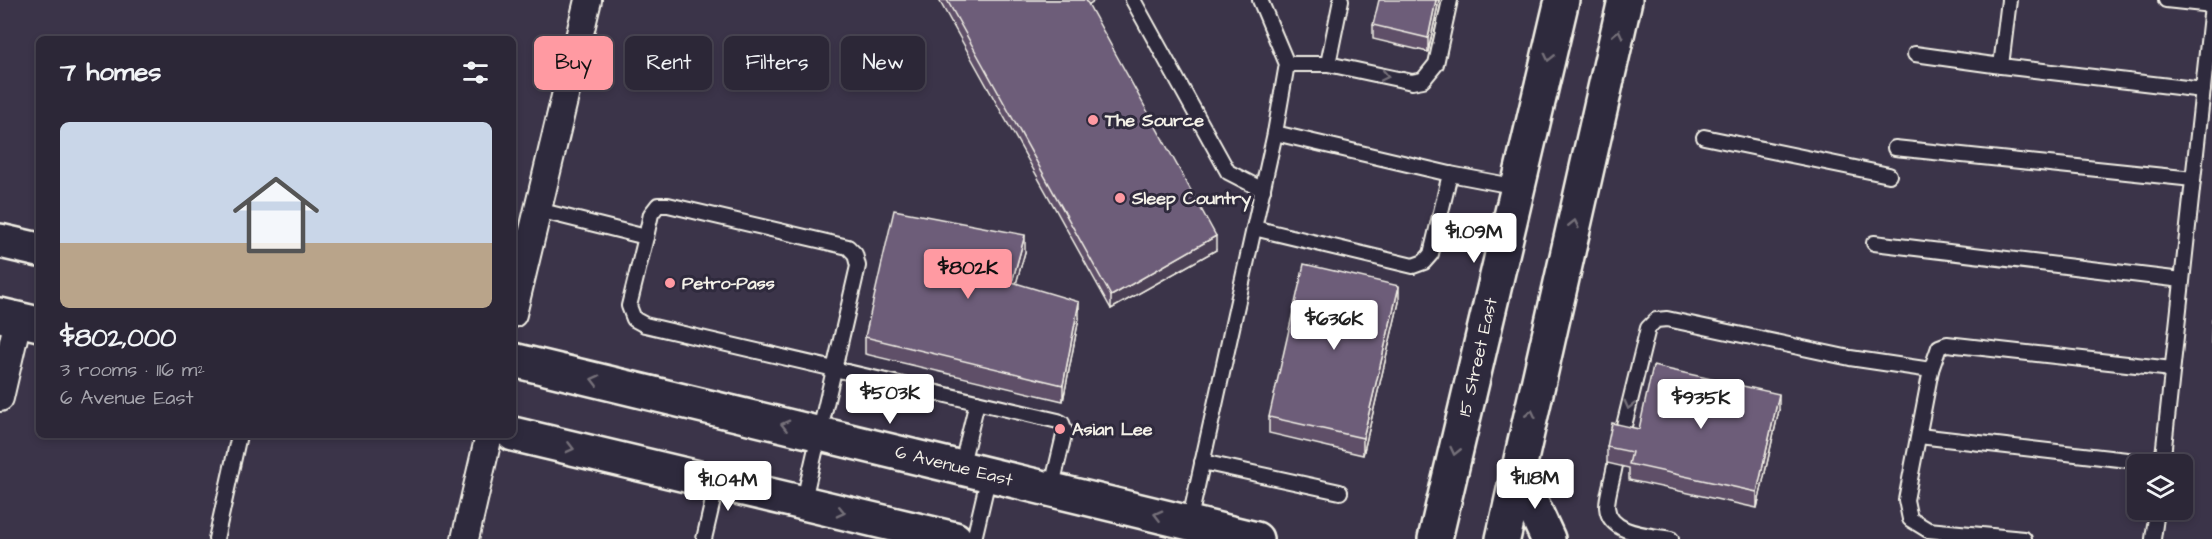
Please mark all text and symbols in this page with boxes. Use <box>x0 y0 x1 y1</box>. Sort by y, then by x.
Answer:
one-way arrow <box>1610 29 1623 39</box>
chip: Buy <box>534 36 613 90</box>
chip: Rent <box>625 36 712 90</box>
chip: Filters <box>724 36 829 90</box>
chip: New <box>841 36 925 90</box>
one-way arrow <box>1543 52 1556 62</box>
text: 7 homes <box>60 54 161 90</box>
icon: filters <box>459 56 492 89</box>
one-way arrow <box>1380 69 1390 82</box>
place label: The Source <box>1104 108 1204 133</box>
marker: The Source <box>1086 113 1100 127</box>
icon: home <box>222 161 330 269</box>
place label: Sleep Country <box>1131 186 1251 212</box>
marker: Sleep Country <box>1113 191 1127 205</box>
pin: $1.09M <box>1425 213 1523 264</box>
text: $1.09M <box>1445 218 1503 246</box>
one-way arrow <box>1567 219 1580 229</box>
pin: $802K <box>926 249 1010 300</box>
text: $802K <box>938 254 998 282</box>
place label: Petro-Pass <box>682 271 775 296</box>
marker: Petro-Pass <box>663 276 677 290</box>
street label: 15 Street East <box>1452 294 1504 419</box>
pin: $636K <box>1292 300 1376 351</box>
text: $636K <box>1305 305 1363 333</box>
text: $802,000 <box>60 320 176 356</box>
text: 3 rooms · 116 m² <box>60 356 205 384</box>
one-way arrow <box>590 374 600 387</box>
pin: $503K <box>848 374 932 425</box>
text: $503K <box>860 379 920 407</box>
pin: $935K <box>1659 379 1743 430</box>
text: 6 Avenue East <box>60 384 194 412</box>
text: $935K <box>1672 384 1730 412</box>
one-way arrow <box>1624 400 1637 410</box>
one-way arrow <box>1523 409 1536 419</box>
place label: Asian Lee <box>1072 417 1153 442</box>
one-way arrow <box>780 420 790 433</box>
marker: Asian Lee <box>1053 422 1067 436</box>
street label: 6 Avenue East <box>893 439 1016 493</box>
one-way arrow <box>565 440 575 453</box>
one-way arrow <box>1450 446 1463 456</box>
map controls <box>2127 454 2193 520</box>
button: layers <box>2127 454 2193 520</box>
pin: $1.18M <box>1486 459 1584 510</box>
pin: $1.04M <box>679 461 777 512</box>
text: $1.18M <box>1511 464 1559 492</box>
text: $1.04M <box>698 466 758 494</box>
one-way arrow <box>836 505 846 518</box>
one-way arrow <box>1153 510 1163 523</box>

